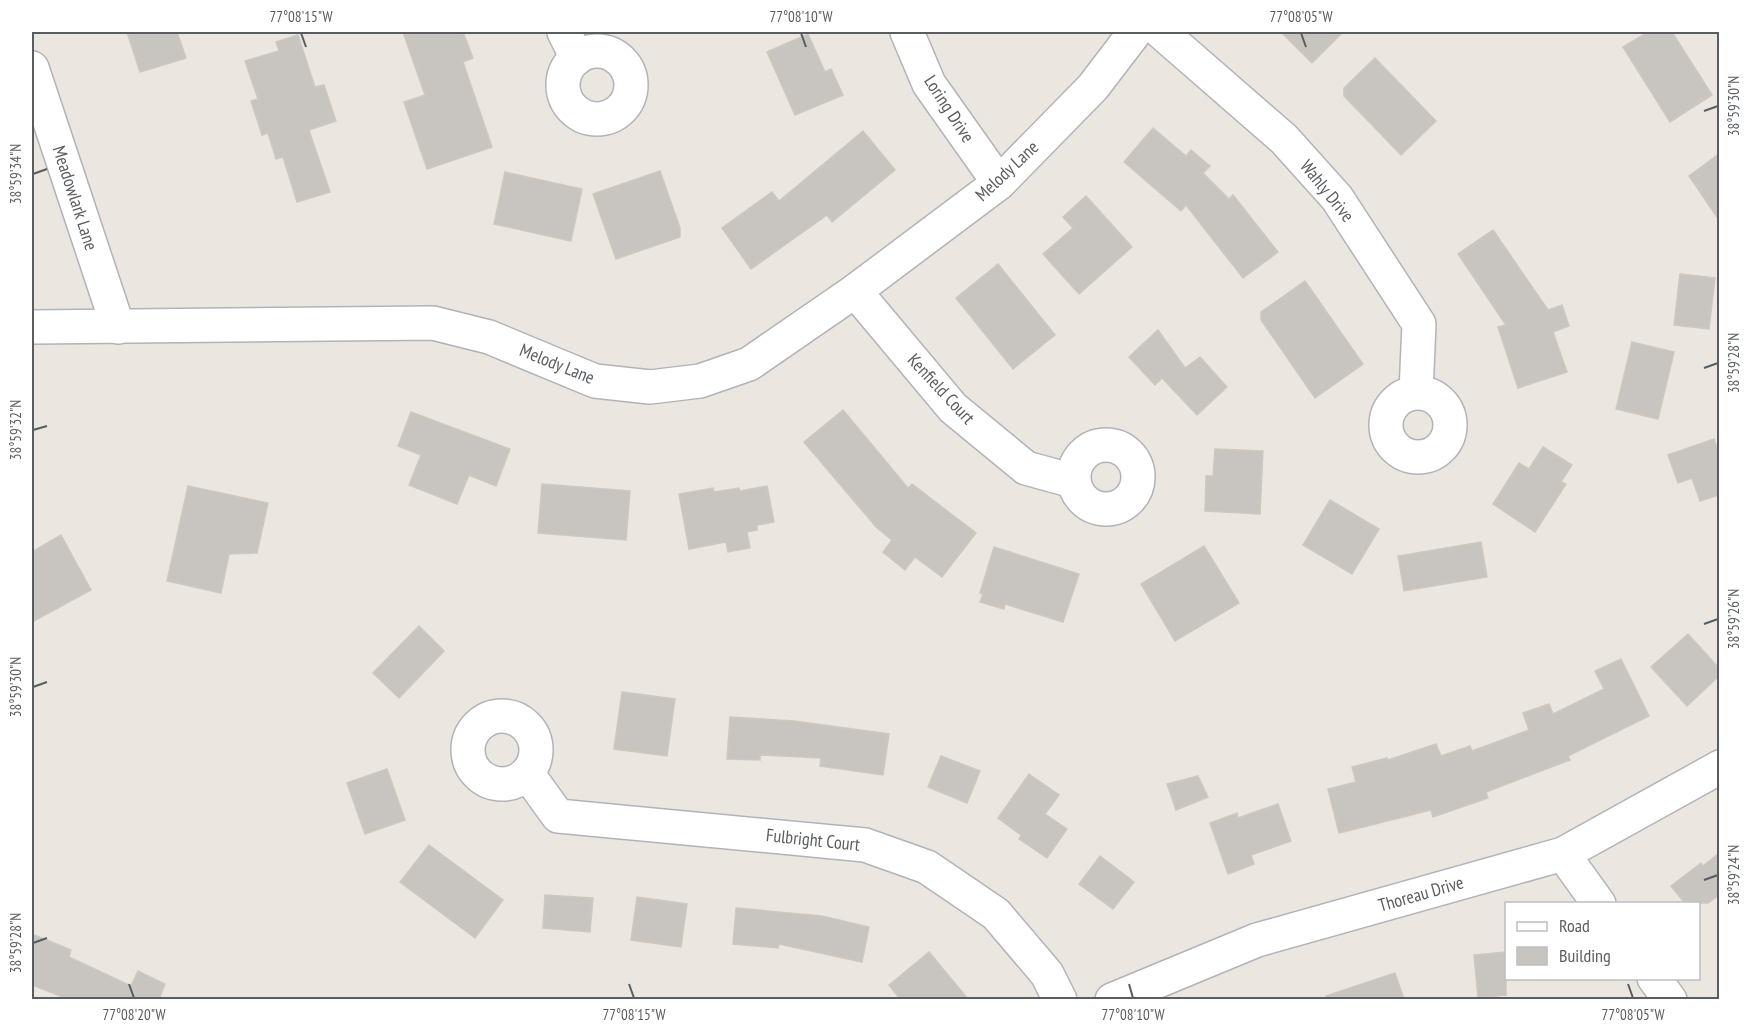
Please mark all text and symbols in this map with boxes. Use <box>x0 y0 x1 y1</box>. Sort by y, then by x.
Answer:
text: 77°08'15"W <box>269 7 333 26</box>
text: 77°08'10"W <box>769 7 833 26</box>
text: 77°08'05"W <box>1269 7 1333 26</box>
street label: Loring Drive <box>919 71 980 147</box>
text: 38°59'30"N <box>1724 76 1743 136</box>
street label: Melody Lane <box>970 135 1043 206</box>
street label: Meadowlark Lane <box>48 143 103 253</box>
text: 38°59'34"N <box>6 144 25 204</box>
street label: Wahly Drive <box>1295 155 1359 227</box>
text: 38°59'28"N <box>1724 333 1743 393</box>
street label: Melody Lane <box>516 338 598 389</box>
street label: Kenfield Court <box>903 349 980 429</box>
text: 38°59'32"N <box>6 400 25 460</box>
text: 38°59'26"N <box>1724 589 1743 649</box>
text: 38°59'30"N <box>6 657 25 717</box>
street label: Fulbright Court <box>765 823 861 856</box>
text: 38°59'24"N <box>1724 845 1743 905</box>
street label: Thoreau Drive <box>1376 870 1466 917</box>
legend <box>1505 902 1700 980</box>
text: 38°59'28"N <box>6 913 25 973</box>
text: Road <box>1559 914 1590 937</box>
text: Building <box>1559 944 1611 967</box>
text: 77°08'20"W <box>102 1005 166 1024</box>
text: 77°08'15"W <box>602 1005 666 1024</box>
text: 77°08'10"W <box>1101 1005 1165 1024</box>
text: 77°08'05"W <box>1601 1005 1665 1024</box>

